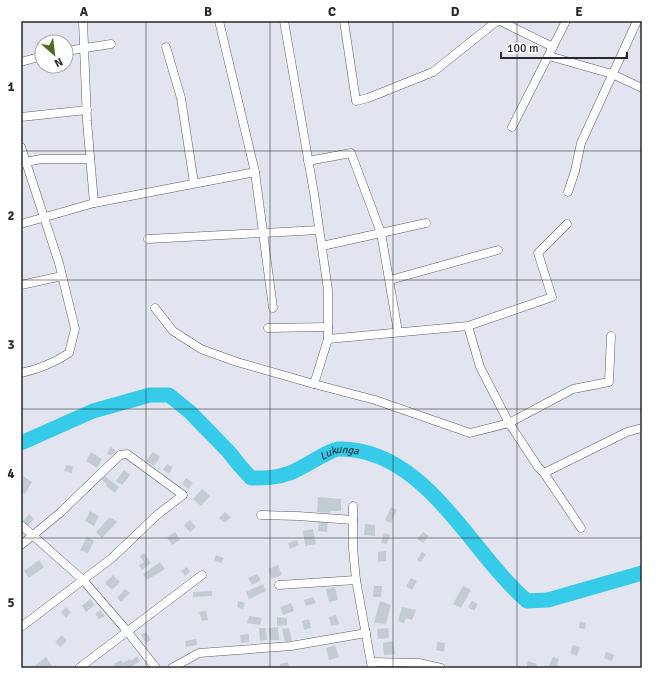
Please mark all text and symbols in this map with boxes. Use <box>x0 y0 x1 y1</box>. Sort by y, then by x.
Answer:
text: A <box>80 4 89 20</box>
text: B <box>204 4 212 20</box>
text: C <box>328 4 336 20</box>
text: D <box>451 4 460 20</box>
text: E <box>575 4 583 20</box>
north arrow <box>34 34 74 74</box>
scale bar <box>501 34 627 60</box>
text: 100 m <box>507 41 539 56</box>
text: N <box>52 55 65 70</box>
text: 1 <box>7 79 15 95</box>
text: 2 <box>7 208 15 224</box>
text: 3 <box>7 337 15 353</box>
water label: Lukunga <box>317 442 360 463</box>
text: 4 <box>7 466 15 482</box>
text: 5 <box>7 595 15 611</box>

